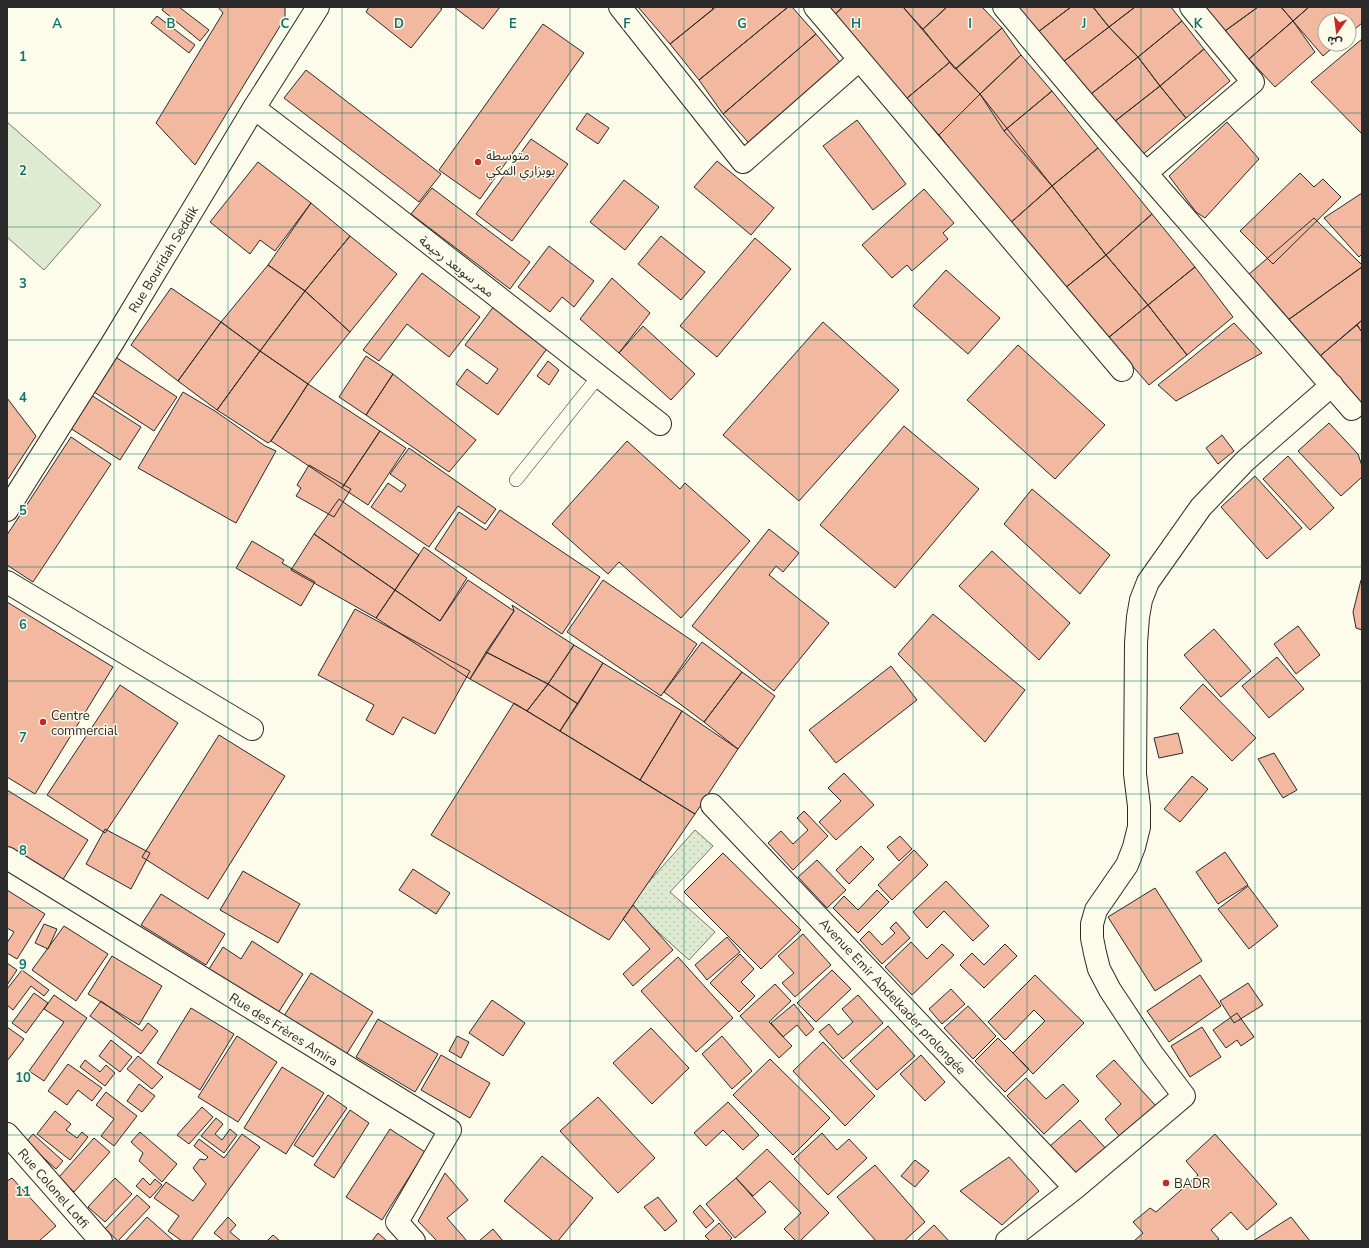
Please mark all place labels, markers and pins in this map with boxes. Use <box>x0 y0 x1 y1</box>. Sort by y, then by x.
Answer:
place label: متوسطة بوبزاري المكي <box>486 147 555 181</box>
marker: متوسطة بوبزاري المكي <box>473 157 483 167</box>
place label: Centre commercial <box>51 707 118 740</box>
marker: Centre commercial <box>38 717 48 727</box>
place label: BADR <box>1174 1175 1211 1193</box>
marker: BADR <box>1161 1178 1171 1188</box>

